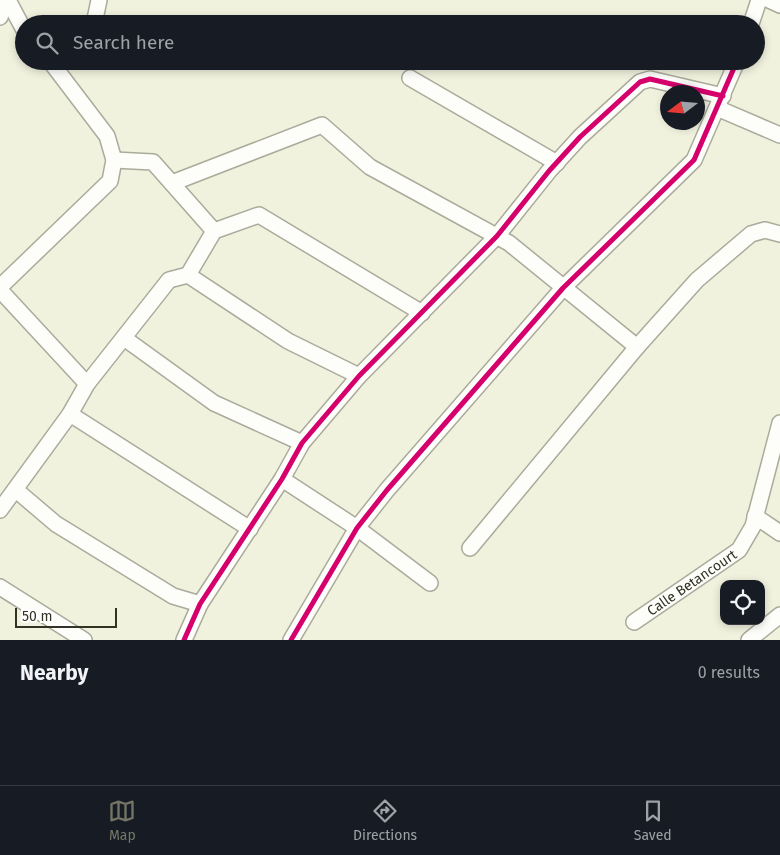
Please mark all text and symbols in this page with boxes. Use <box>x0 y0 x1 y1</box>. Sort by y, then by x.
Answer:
search box <box>15 15 765 70</box>
icon: search <box>33 29 61 57</box>
text: Search here <box>73 31 174 54</box>
north arrow <box>660 85 705 130</box>
street label: Calle Betancourt <box>644 546 741 619</box>
map controls <box>720 580 765 625</box>
button: locate <box>720 580 765 625</box>
scale bar <box>15 605 118 628</box>
text: 50 m <box>22 608 53 625</box>
text: Nearby <box>20 660 88 686</box>
text: 0 results <box>698 663 760 682</box>
tab: Map <box>108 797 136 844</box>
tab: Directions <box>353 797 417 844</box>
tab: Saved <box>634 797 672 844</box>

